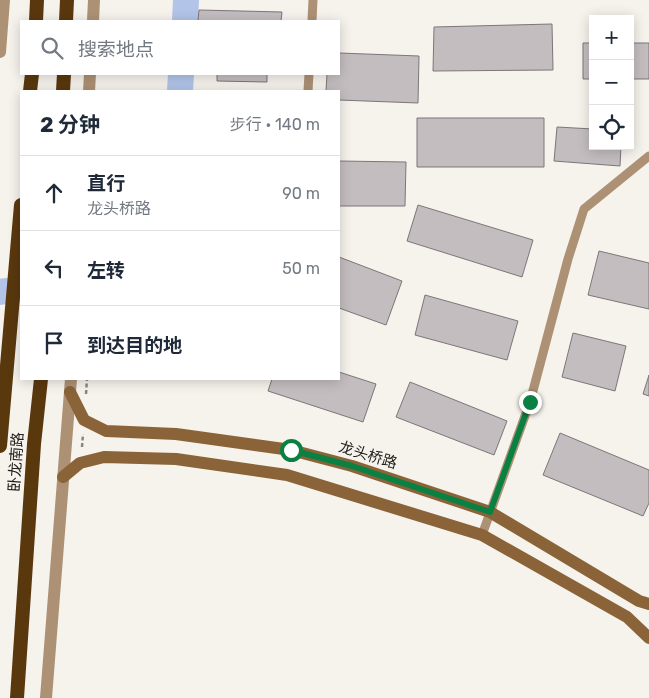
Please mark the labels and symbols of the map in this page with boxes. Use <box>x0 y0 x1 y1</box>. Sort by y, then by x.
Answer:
route end <box>519 391 542 414</box>
street label: 卧龙南路 <box>5 431 27 493</box>
street label: 龙头桥路 <box>337 438 399 472</box>
route start <box>280 439 303 462</box>

